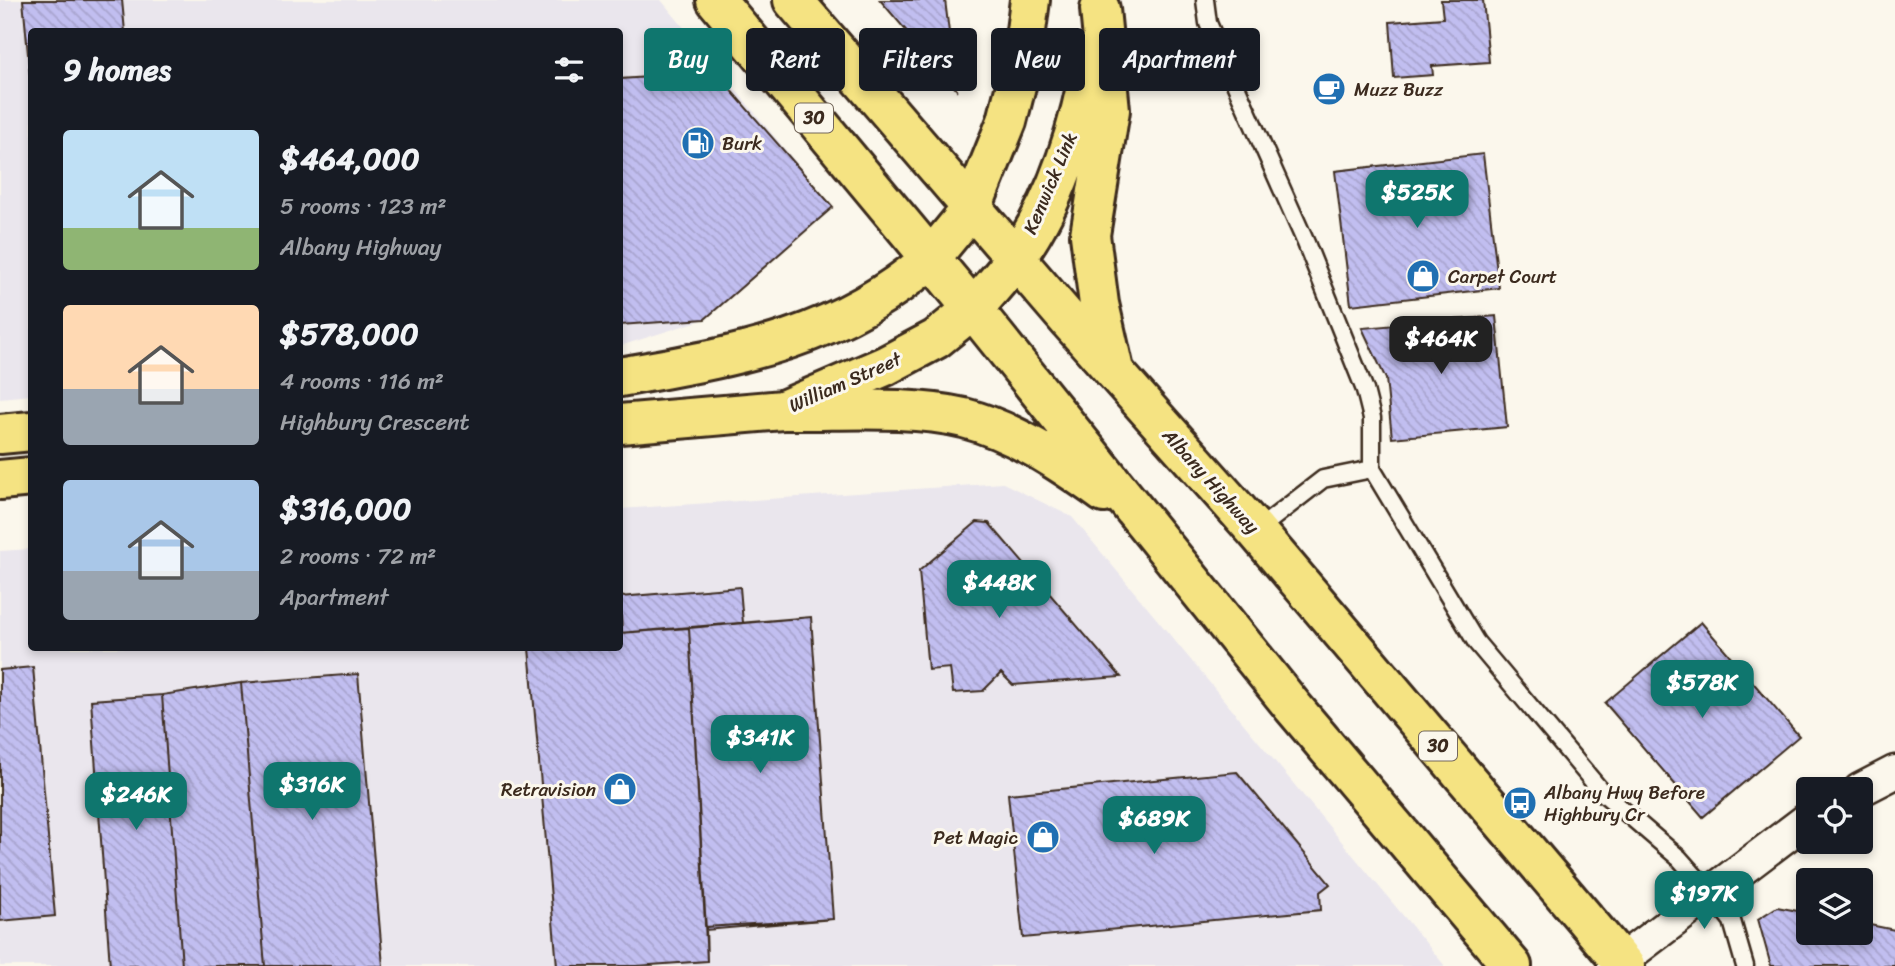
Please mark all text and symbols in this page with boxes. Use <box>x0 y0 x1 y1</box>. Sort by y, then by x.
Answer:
chip: Buy <box>644 28 732 91</box>
chip: Rent <box>746 28 845 91</box>
chip: Filters <box>859 28 977 91</box>
chip: New <box>991 28 1085 91</box>
chip: Apartment <box>1099 28 1260 91</box>
text: 9 homes <box>63 43 171 97</box>
icon: filters <box>550 51 588 89</box>
cafe icon: Muzz Buzz <box>1310 70 1348 108</box>
place label: Muzz Buzz <box>1354 73 1444 106</box>
road number: 30 <box>795 104 833 132</box>
fuel station icon: Burk <box>679 124 717 162</box>
street label: Kenwick Link <box>1014 126 1086 240</box>
place label: Burk <box>722 127 762 160</box>
text: $464,000 <box>280 132 420 186</box>
icon: home <box>119 158 203 242</box>
pin: $525K <box>1368 170 1466 230</box>
text: $525K <box>1382 172 1452 213</box>
text: 5 rooms · 123 m² <box>280 186 447 227</box>
text: Albany Highway <box>280 227 442 268</box>
shop icon: Carpet Court <box>1404 257 1442 295</box>
place label: Carpet Court <box>1448 260 1557 293</box>
text: $578,000 <box>280 307 419 361</box>
pin: $464K <box>1392 316 1490 376</box>
text: $464K <box>1405 318 1477 359</box>
icon: home <box>119 333 203 417</box>
street label: William Street <box>783 342 908 422</box>
text: 4 rooms · 116 m² <box>280 361 444 402</box>
text: Highbury Crescent <box>280 402 470 443</box>
street label: Albany Highway <box>1153 420 1268 542</box>
text: $316,000 <box>280 482 412 536</box>
icon: home <box>119 508 203 592</box>
text: 2 rooms · 72 m² <box>280 536 436 577</box>
pin: $448K <box>950 560 1048 620</box>
text: $448K <box>963 562 1035 603</box>
text: Apartment <box>280 577 389 618</box>
pin: $578K <box>1653 660 1751 720</box>
text: $578K <box>1667 662 1737 703</box>
pin: $341K <box>711 716 809 775</box>
text: $341K <box>727 717 793 758</box>
road number: 30 <box>1419 732 1457 760</box>
pin: $316K <box>263 762 361 822</box>
text: $316K <box>279 764 345 805</box>
shop icon: Retravision <box>601 770 639 808</box>
pin: $246K <box>87 772 185 832</box>
place label: Retravision <box>501 773 596 806</box>
text: $246K <box>101 774 171 815</box>
place label: Albany Hwy Before Highbury Cr <box>1543 776 1705 831</box>
map controls <box>1796 777 1873 945</box>
button: locate <box>1796 777 1873 854</box>
bus stop icon: Albany Hwy Before Highbury Cr <box>1501 784 1539 822</box>
pin: $689K <box>1105 796 1203 856</box>
text: $689K <box>1119 798 1189 839</box>
shop icon: Pet Magic <box>1024 818 1062 856</box>
place label: Pet Magic <box>933 821 1019 854</box>
button: layers <box>1796 868 1873 945</box>
pin: $197K <box>1655 872 1753 931</box>
text: $197K <box>1671 873 1737 914</box>

